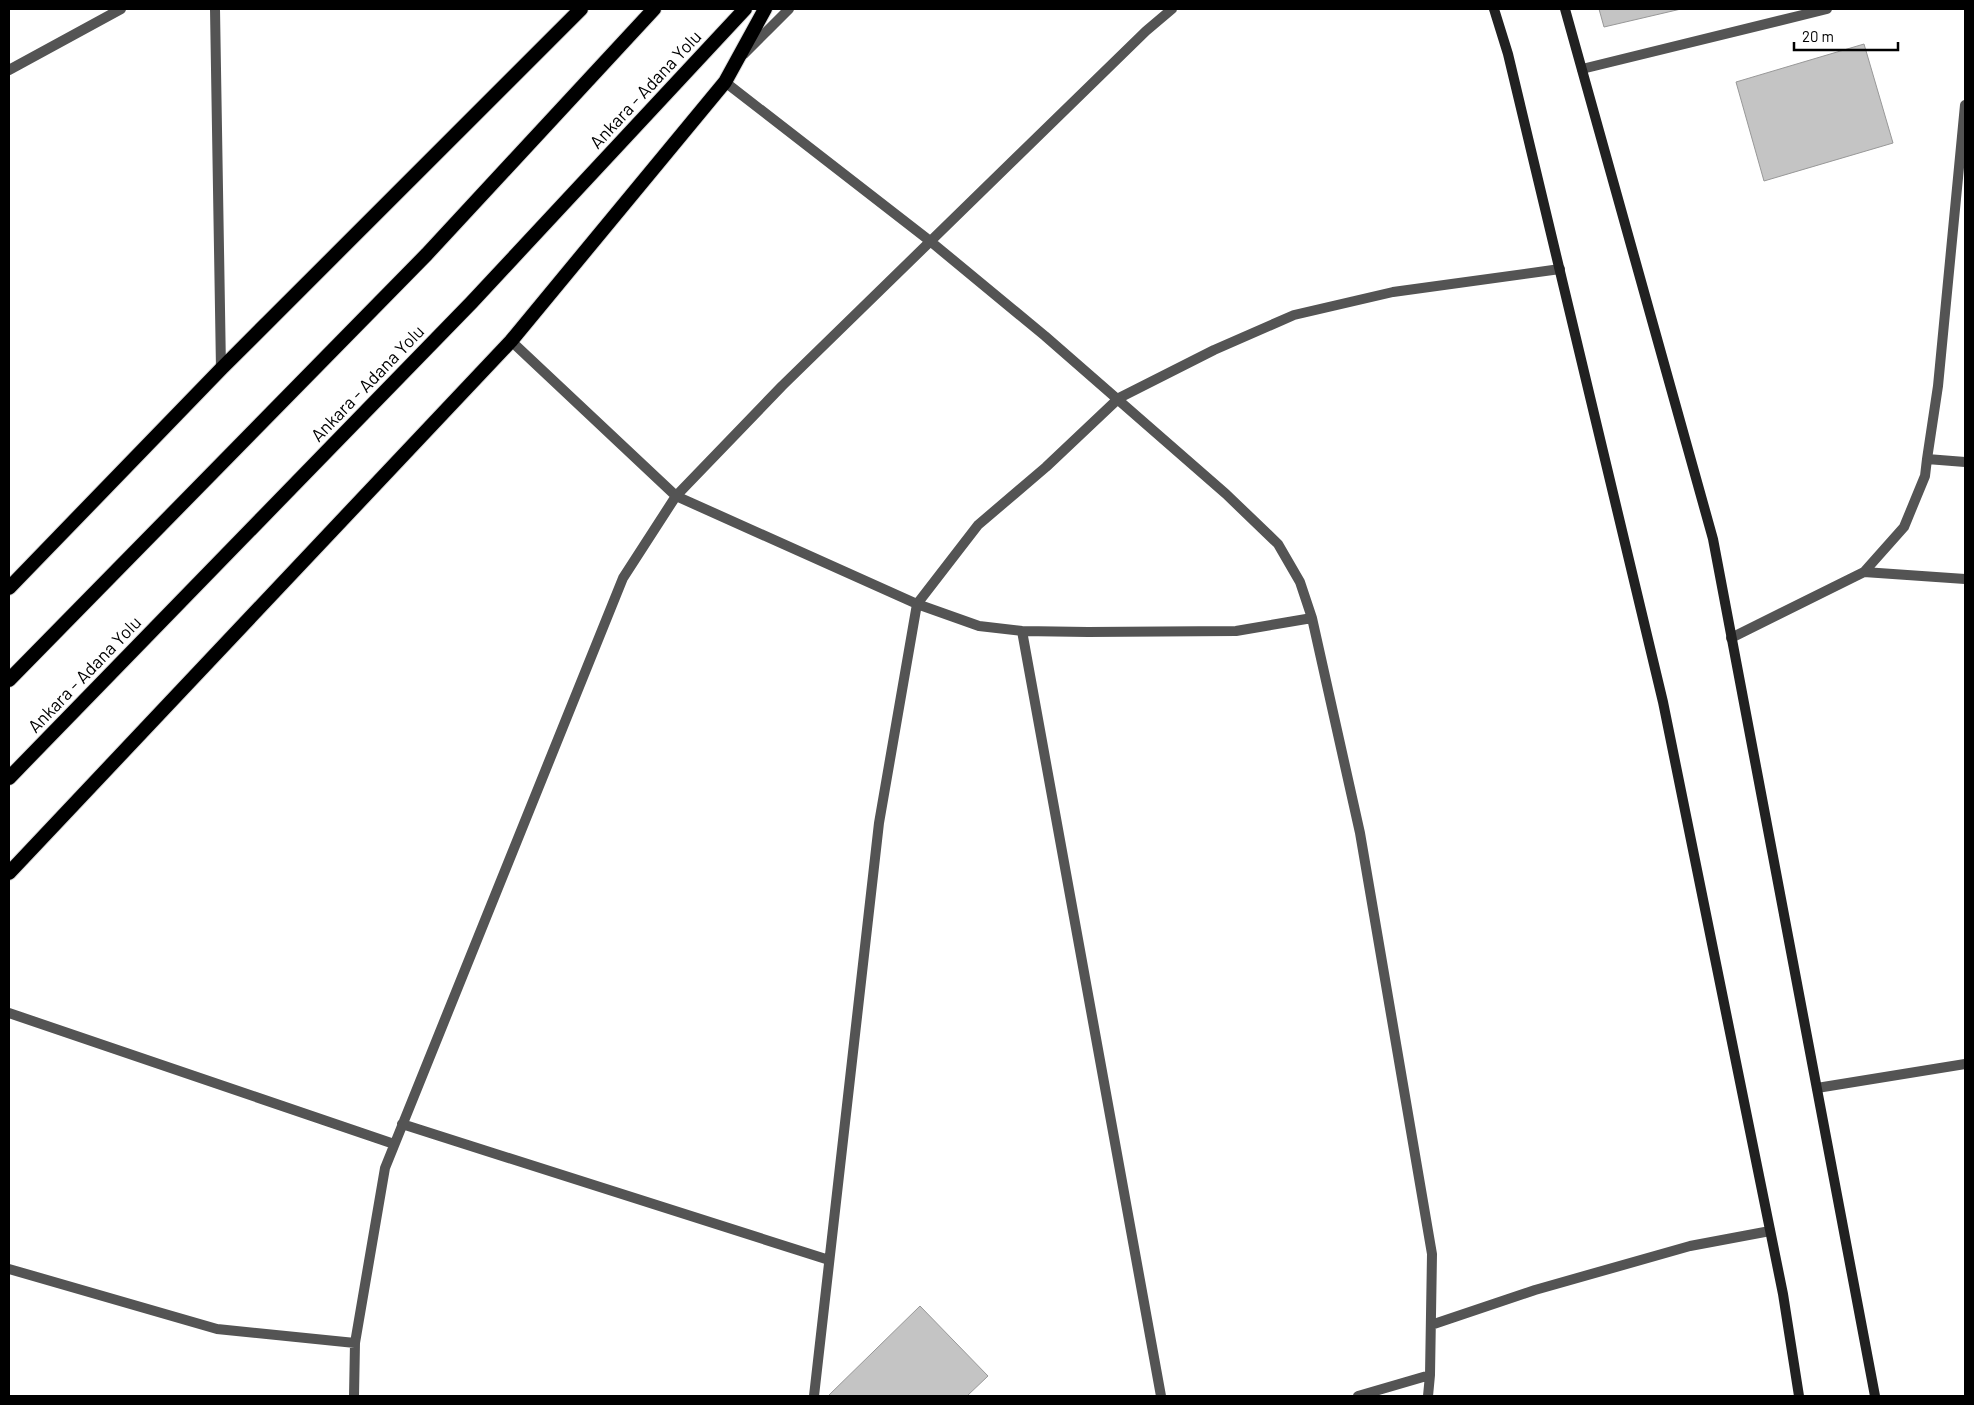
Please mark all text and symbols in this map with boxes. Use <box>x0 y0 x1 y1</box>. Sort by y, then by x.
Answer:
scale bar <box>1794 20 1898 52</box>
street label: Ankara - Adana Yolu <box>585 25 705 153</box>
text: 20 m <box>1802 27 1834 45</box>
street label: Ankara - Adana Yolu <box>306 320 428 446</box>
street label: Ankara - Adana Yolu <box>23 611 145 737</box>

